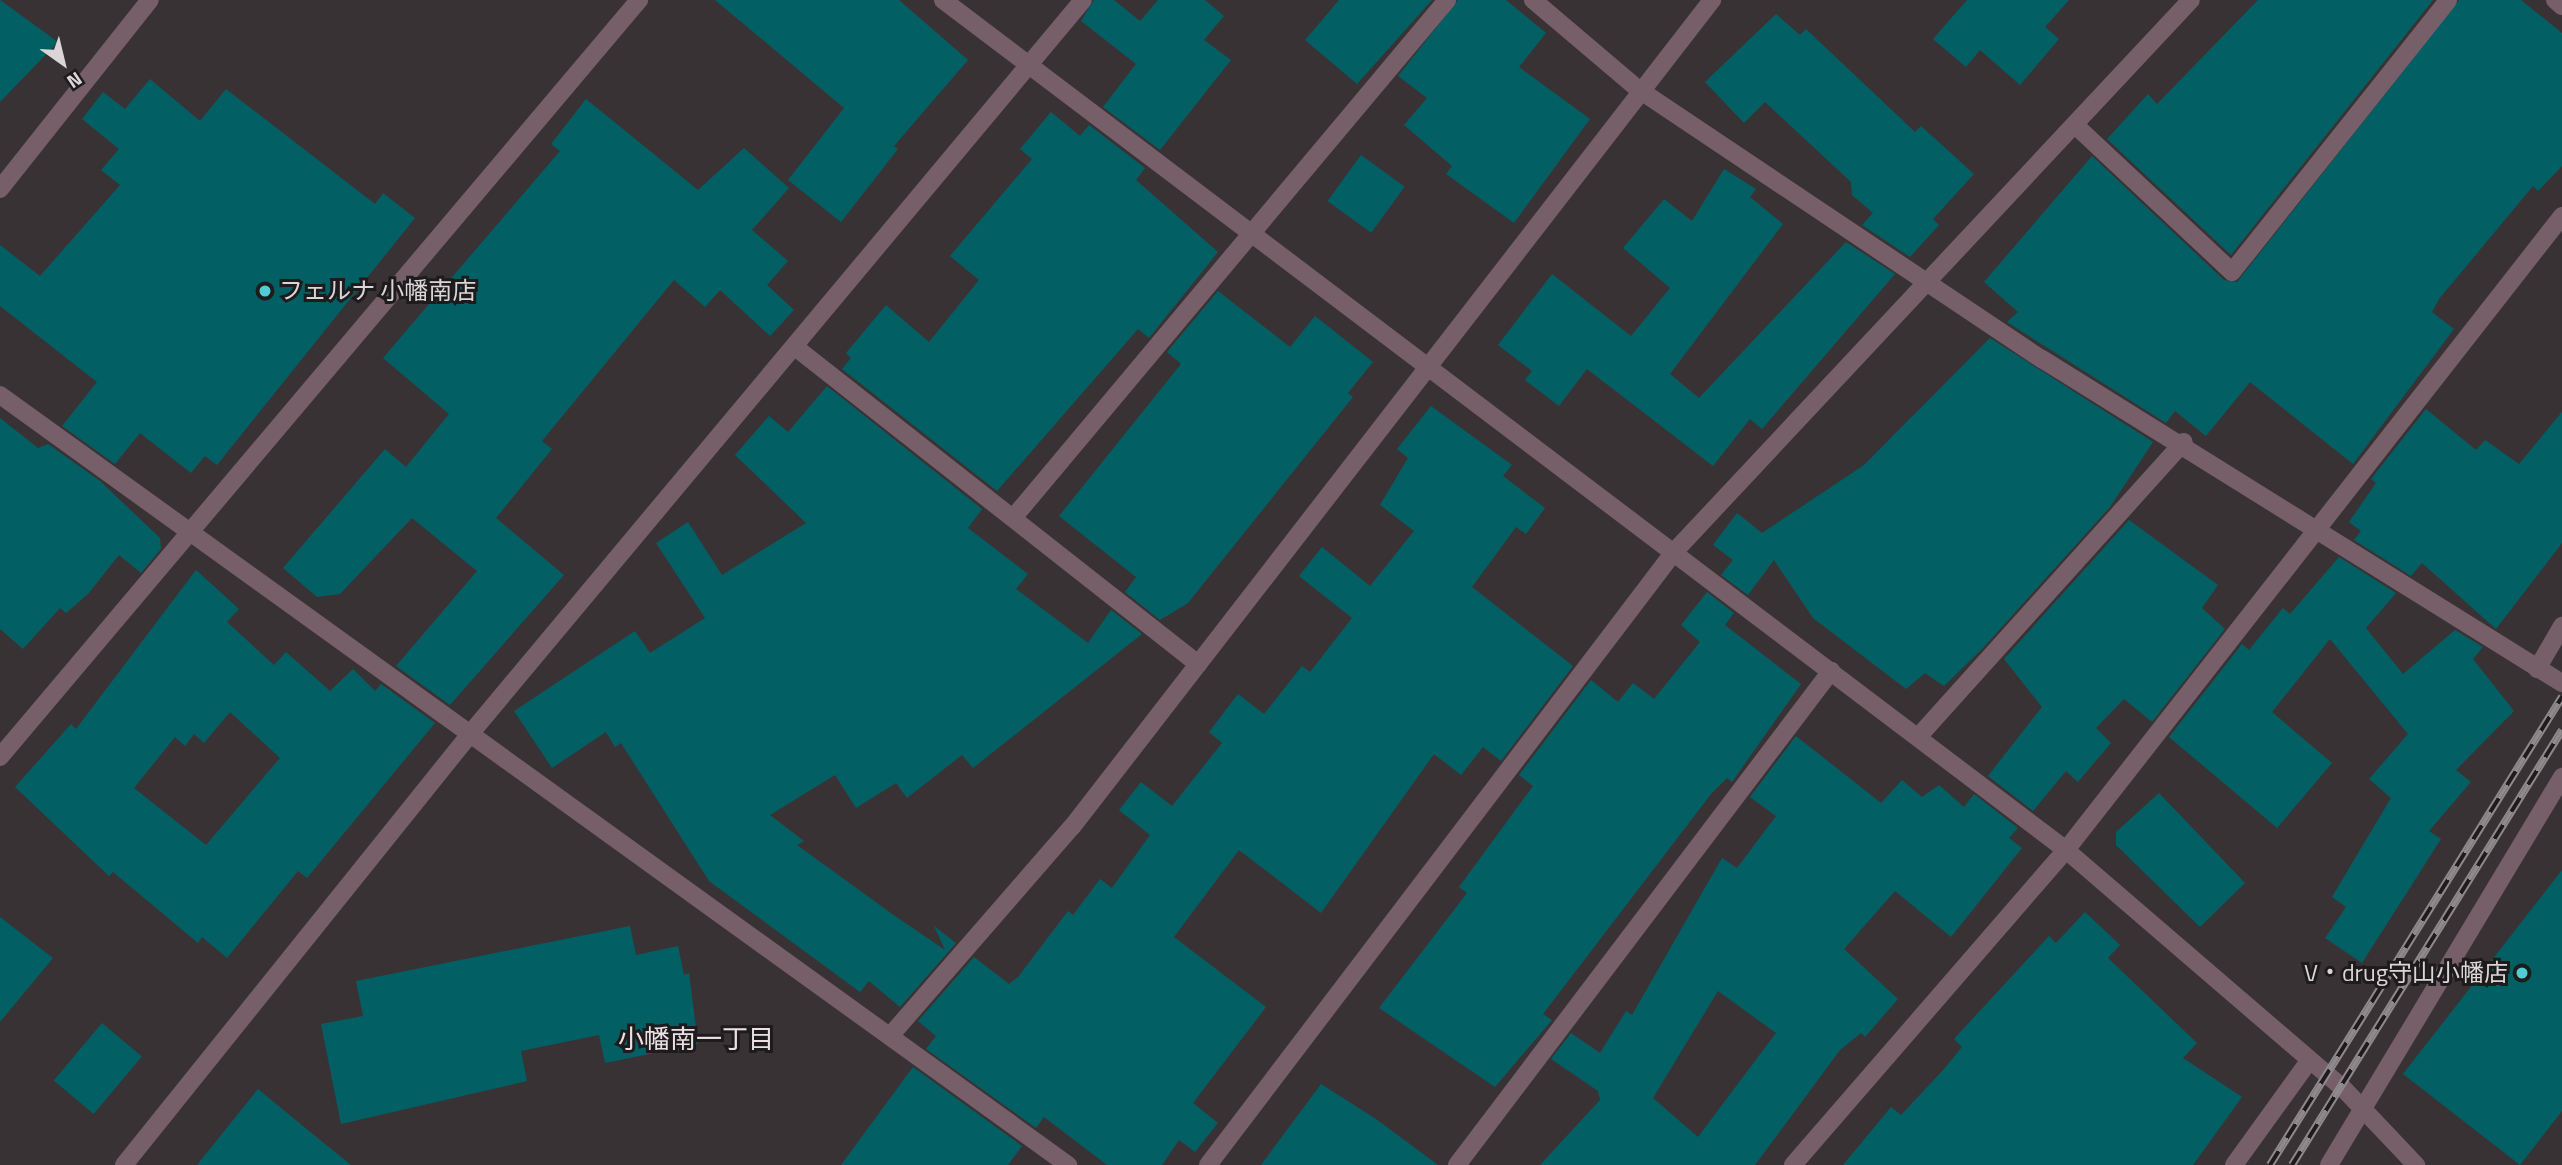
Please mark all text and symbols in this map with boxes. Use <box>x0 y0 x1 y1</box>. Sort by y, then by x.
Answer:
north arrow <box>28 28 98 98</box>
text: N <box>61 65 89 97</box>
place label: フェルナ 小幡南店 <box>279 277 476 305</box>
marker: フェルナ 小幡南店 <box>257 283 273 299</box>
place label: V・drug守山小幡店 <box>2304 959 2508 987</box>
marker: V・drug守山小幡店 <box>2514 965 2530 981</box>
district label: 小幡南一丁目 <box>618 1023 774 1055</box>

